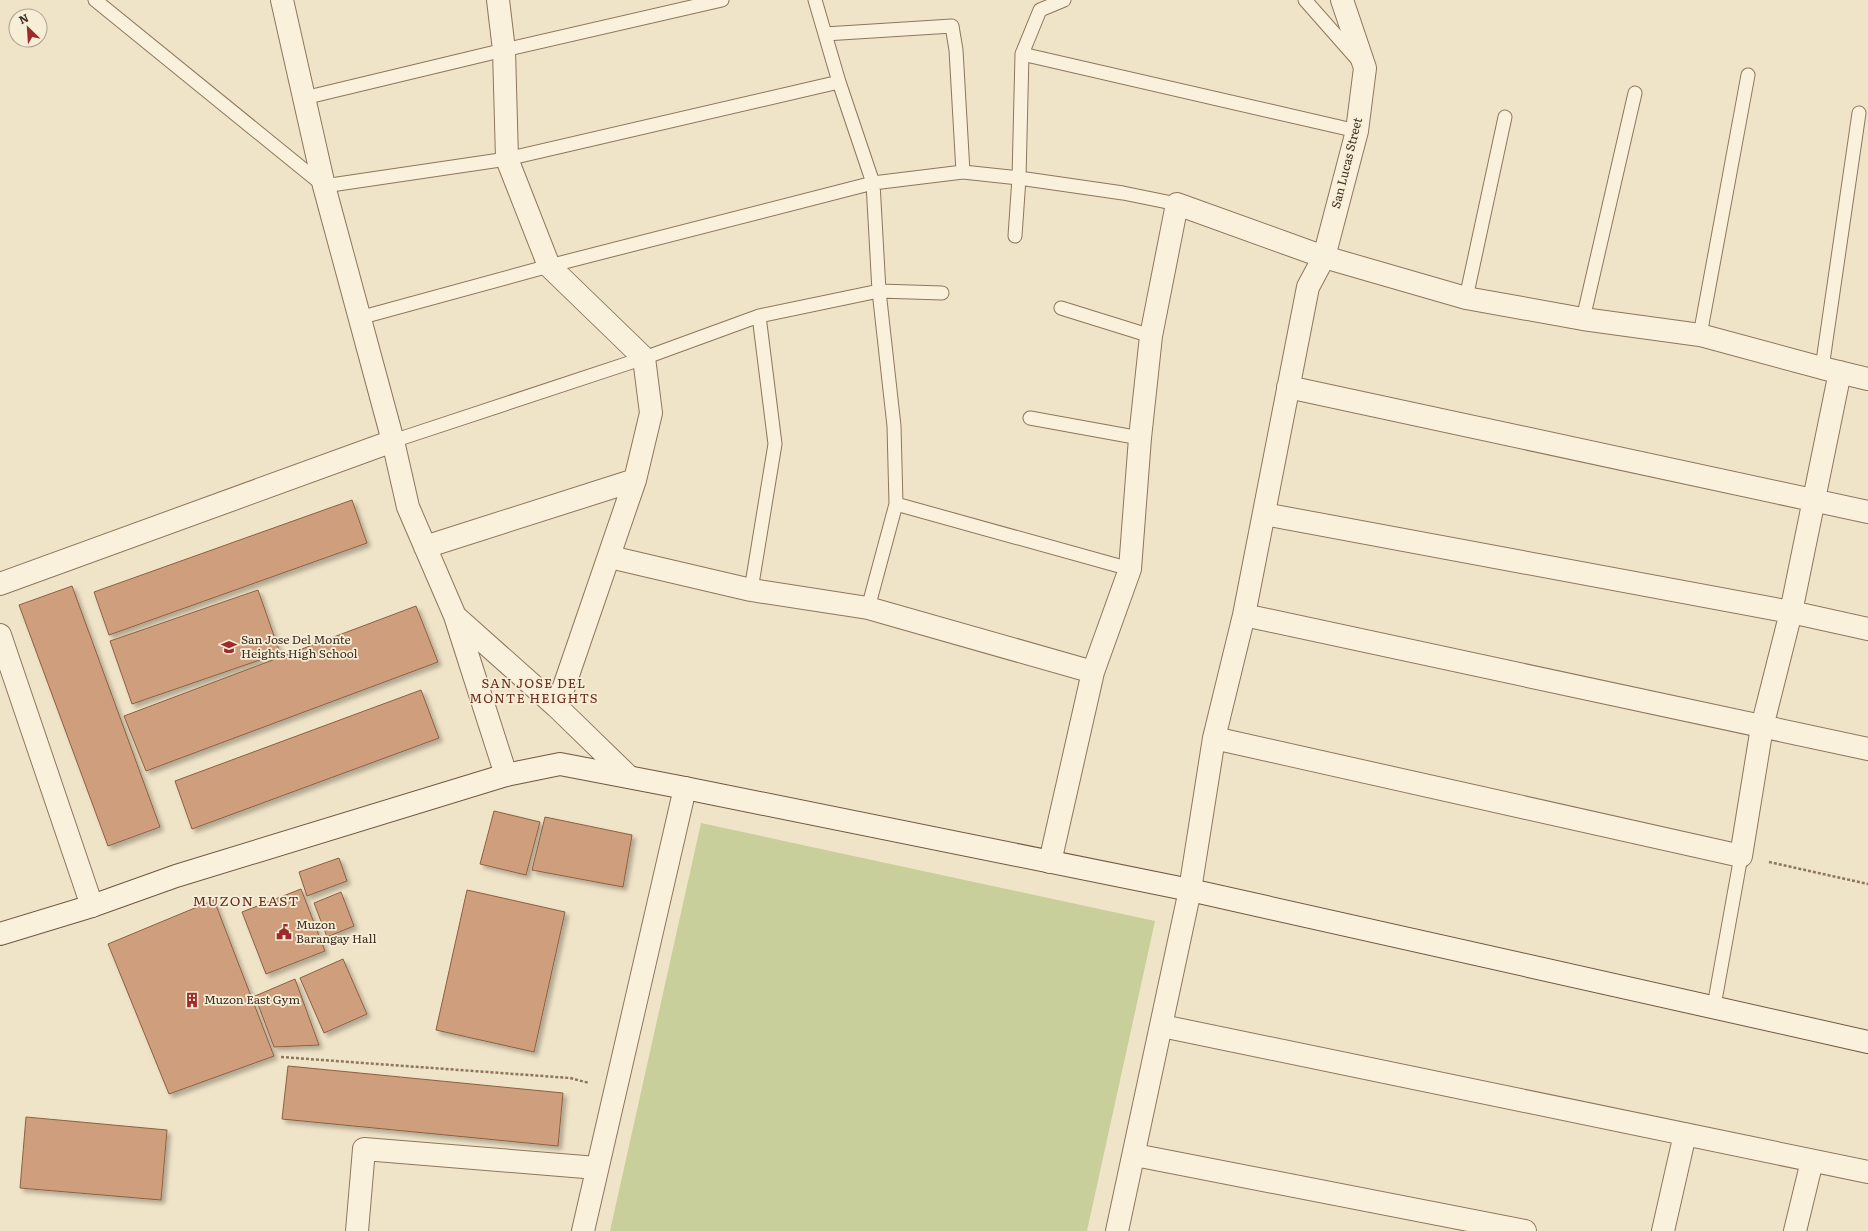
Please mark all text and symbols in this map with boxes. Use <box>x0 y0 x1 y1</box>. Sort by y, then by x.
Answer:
north arrow <box>8 8 48 48</box>
text: N <box>16 9 31 27</box>
street label: San Lucas Street <box>1326 115 1366 210</box>
place label: San Jose Del Monte Heights High School <box>241 630 358 662</box>
school or university icon: San Jose Del Monte Heights High School <box>220 638 238 656</box>
district label: SAN JOSE DEL MONTE HEIGHTS <box>469 673 599 707</box>
district label: MUZON EAST <box>192 890 300 910</box>
place label: Muzon Barangay Hall <box>296 915 377 947</box>
public building icon: Muzon Barangay Hall <box>275 923 293 941</box>
place label: Muzon East Gym <box>204 990 300 1008</box>
building icon: Muzon East Gym <box>183 991 201 1009</box>

